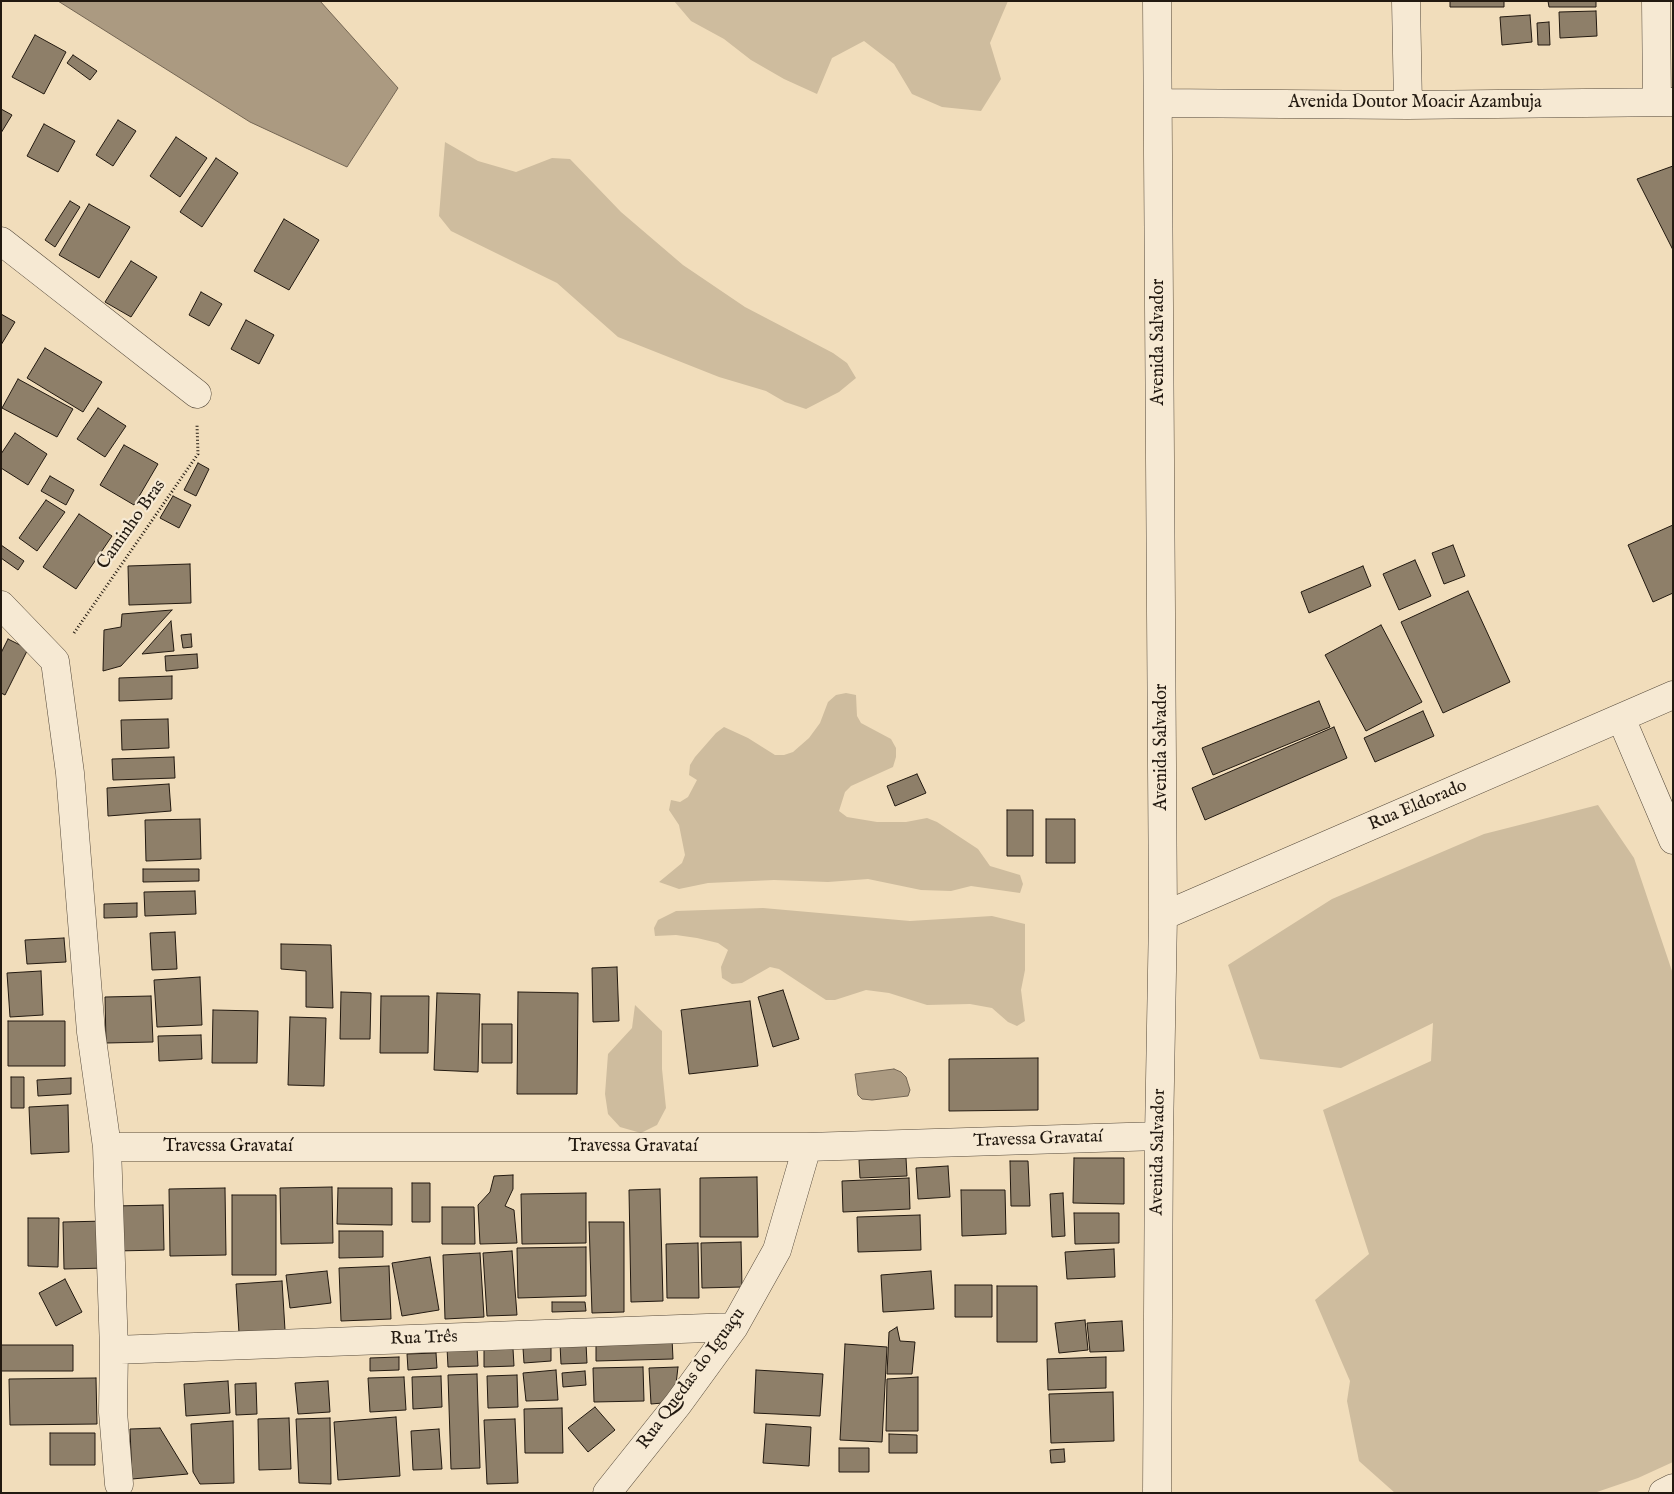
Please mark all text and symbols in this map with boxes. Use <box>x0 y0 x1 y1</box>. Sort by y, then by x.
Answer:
street label: Avenida Doutor Moacir Azambuja <box>1288 92 1542 114</box>
street label: Avenida Salvador <box>1148 279 1170 405</box>
street label: Caminho Bras <box>93 476 171 574</box>
street label: Avenida Salvador <box>1151 684 1173 810</box>
street label: Rua Eldorado <box>1365 776 1471 836</box>
street label: Avenida Salvador <box>1147 1088 1171 1216</box>
street label: Travessa Gravataí <box>973 1127 1103 1153</box>
street label: Travessa Gravataí <box>163 1136 293 1158</box>
street label: Travessa Gravataí <box>568 1136 698 1158</box>
street label: Rua Quedas do Iguaçu <box>633 1304 751 1454</box>
street label: Rua Três <box>390 1327 458 1351</box>

